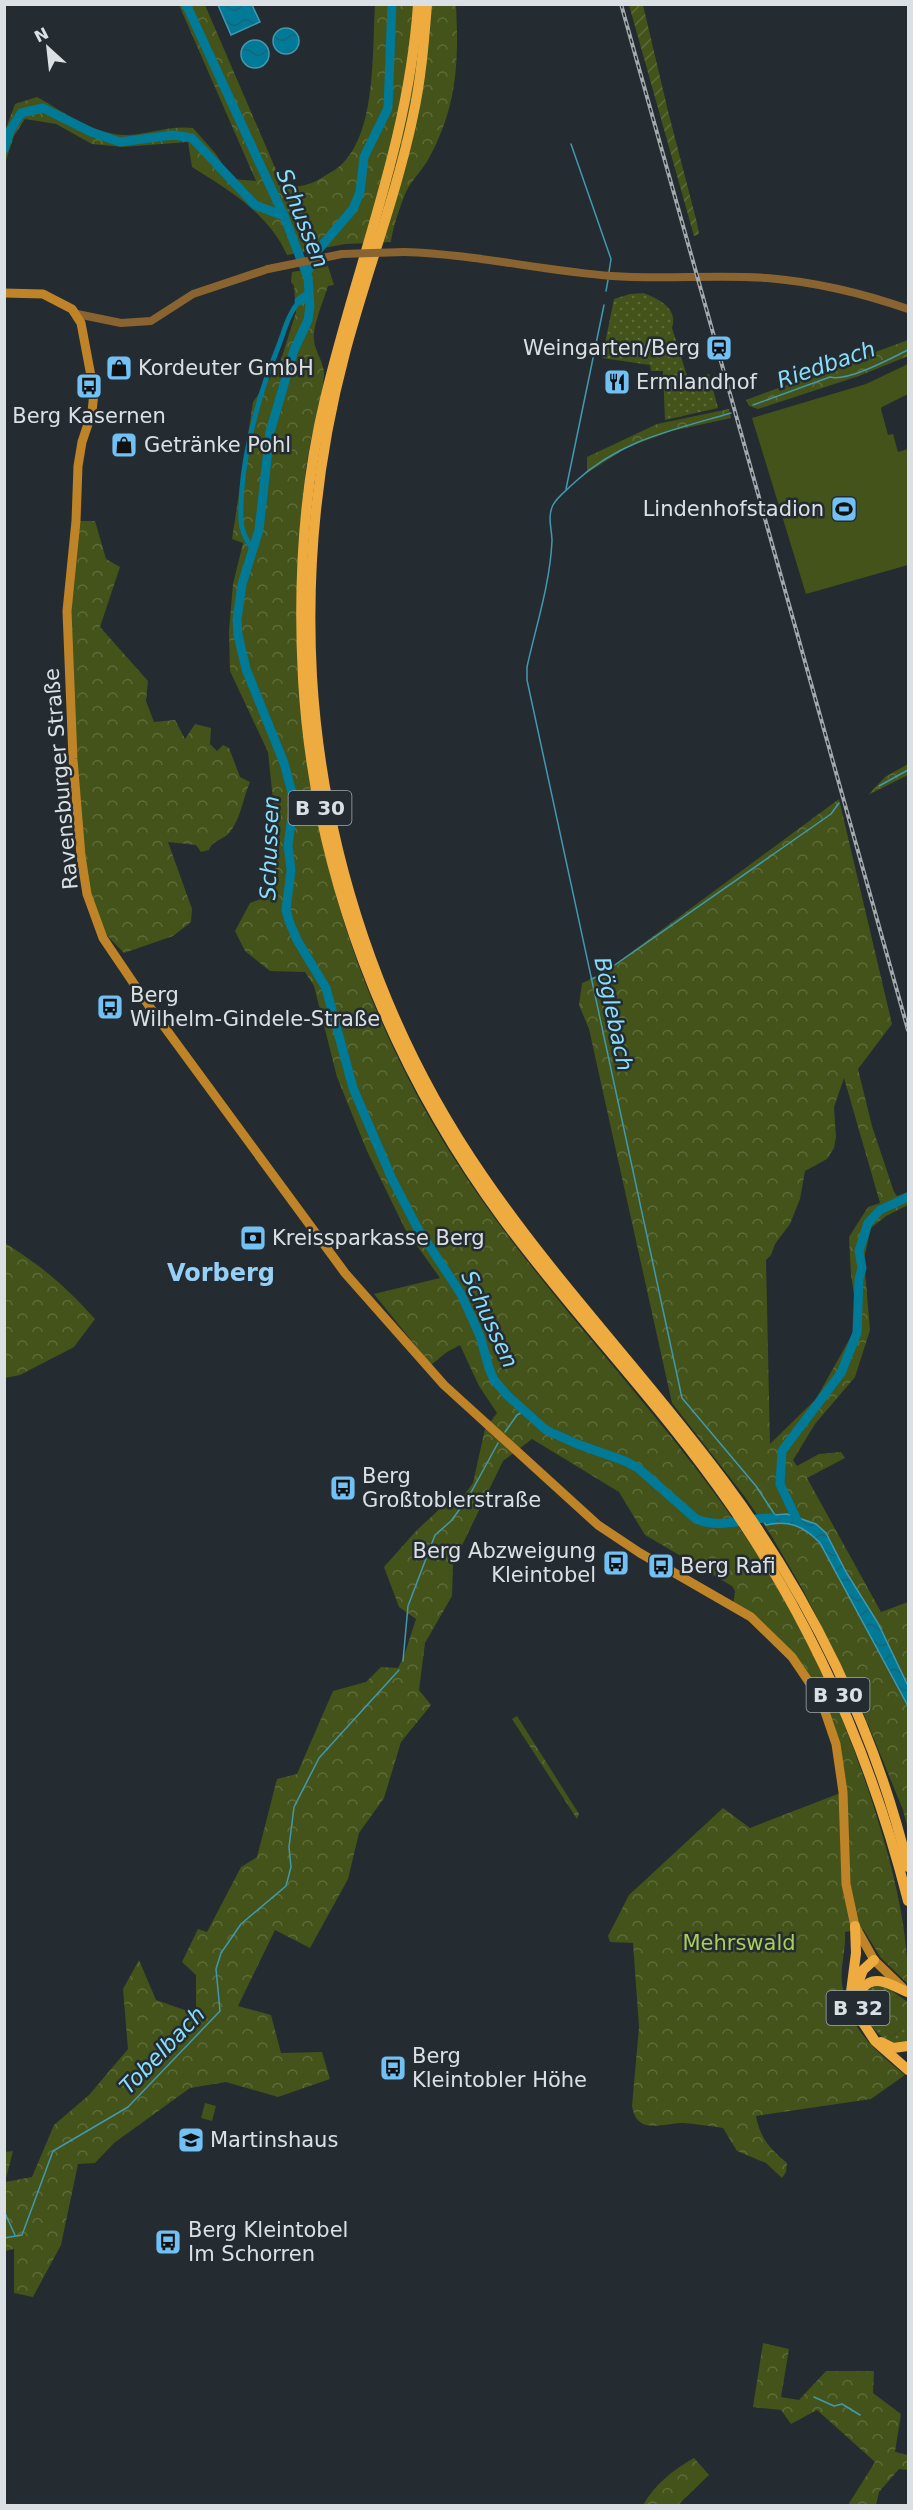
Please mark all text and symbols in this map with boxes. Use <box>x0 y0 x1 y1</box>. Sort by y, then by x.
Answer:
north arrow <box>18 18 78 78</box>
text: N <box>31 24 52 47</box>
water label: Schussen <box>271 165 334 271</box>
station icon: Weingarten/Berg <box>704 333 734 363</box>
place label: Weingarten/Berg <box>523 336 700 360</box>
water label: Riedbach <box>774 336 879 393</box>
shop icon: Kordeuter GmbH <box>104 353 134 383</box>
place label: Kordeuter GmbH <box>138 356 314 380</box>
restaurant icon: Ermlandhof <box>602 367 632 397</box>
place label: Ermlandhof <box>636 370 757 394</box>
bus stop icon: Berg Kasernen <box>74 371 104 401</box>
place label: Berg Kasernen <box>12 404 166 428</box>
shop icon: Getränke Pohl <box>109 430 139 460</box>
place label: Getränke Pohl <box>144 433 291 457</box>
sports icon: Lindenhofstadion <box>829 494 859 524</box>
place label: Lindenhofstadion <box>643 497 824 521</box>
street label: Ravensburger Straße <box>39 667 83 891</box>
road number: B 30 <box>288 791 352 825</box>
water label: Schussen <box>255 795 284 901</box>
water label: Böglebach <box>589 955 638 1073</box>
place label: Berg Wilhelm-Gindele-Straße <box>130 983 380 1031</box>
bus stop icon: Berg Wilhelm-Gindele-Straße <box>95 992 125 1022</box>
bank icon: Kreissparkasse Berg <box>238 1223 268 1253</box>
place label: Kreissparkasse Berg <box>272 1226 484 1250</box>
district label: Vorberg <box>167 1259 275 1287</box>
water label: Schussen <box>456 1267 523 1372</box>
place label: Berg Großtoblerstraße <box>362 1464 541 1512</box>
bus stop icon: Berg Großtoblerstraße <box>328 1473 358 1503</box>
place label: Berg Abzweigung Kleintobel <box>412 1539 596 1587</box>
bus stop icon: Berg Abzweigung Kleintobel <box>601 1548 631 1578</box>
bus stop icon: Berg Rafi <box>646 1551 676 1581</box>
place label: Berg Rafi <box>680 1554 776 1578</box>
road number: B 30 <box>806 1678 870 1712</box>
park label: Mehrswald <box>682 1931 796 1955</box>
road number: B 32 <box>826 1991 890 2025</box>
water label: Tobelbach <box>115 2002 210 2099</box>
place label: Berg Kleintobler Höhe <box>412 2044 587 2092</box>
bus stop icon: Berg Kleintobler Höhe <box>378 2053 408 2083</box>
school or university icon: Martinshaus <box>176 2125 206 2155</box>
place label: Martinshaus <box>210 2128 338 2152</box>
place label: Berg Kleintobel Im Schorren <box>188 2218 348 2266</box>
bus stop icon: Berg Kleintobel Im Schorren <box>153 2227 183 2257</box>

